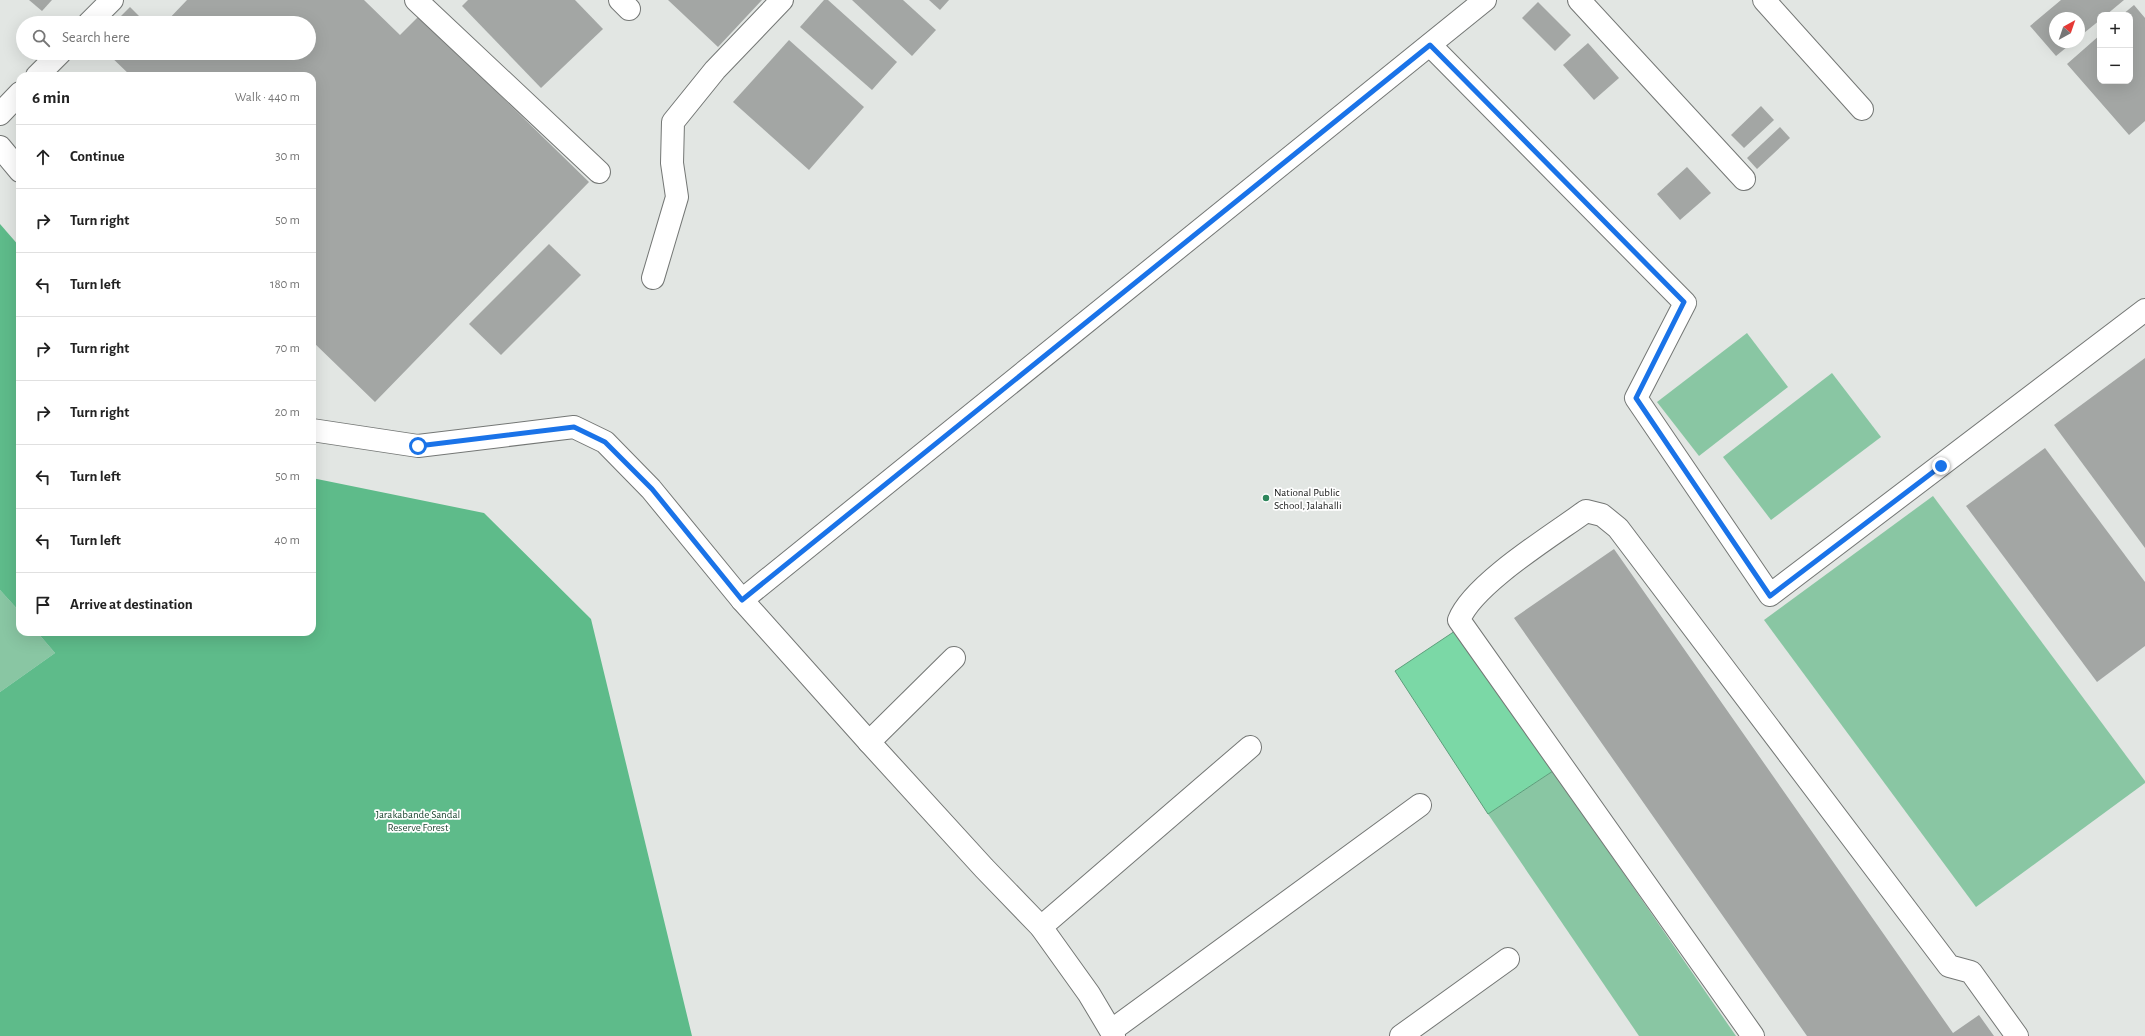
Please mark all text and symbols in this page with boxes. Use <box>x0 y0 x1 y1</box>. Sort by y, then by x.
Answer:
north arrow <box>2049 12 2085 48</box>
map controls <box>2097 12 2133 84</box>
button: + <box>2097 12 2133 48</box>
search box <box>16 16 316 60</box>
icon: search <box>30 27 52 49</box>
text: Search here <box>62 30 130 45</box>
button: − <box>2097 48 2133 84</box>
text: 6 min <box>32 89 70 106</box>
text: Walk · 440 m <box>235 91 300 104</box>
icon: ahead <box>32 146 54 168</box>
text: Continue <box>70 149 125 164</box>
text: 30 m <box>275 150 300 163</box>
icon: right <box>32 210 54 232</box>
text: Turn right <box>70 213 129 228</box>
text: 50 m <box>275 214 300 227</box>
icon: left <box>32 274 54 296</box>
text: Turn left <box>70 277 121 292</box>
text: 180 m <box>270 278 300 291</box>
icon: right <box>32 338 54 360</box>
text: Turn right <box>70 341 129 356</box>
text: 70 m <box>275 342 300 355</box>
icon: right <box>32 402 54 424</box>
text: Turn right <box>70 405 129 420</box>
text: 20 m <box>275 406 300 419</box>
route start <box>409 437 427 455</box>
route end <box>1932 457 1950 475</box>
icon: left <box>32 466 54 488</box>
text: Turn left <box>70 469 121 484</box>
text: 50 m <box>275 470 300 483</box>
place label: National Public School, Jalahalli <box>1274 487 1342 511</box>
marker: National Public School, Jalahalli <box>1261 493 1271 503</box>
icon: left <box>32 530 54 552</box>
text: Turn left <box>70 533 121 548</box>
text: 40 m <box>274 534 300 547</box>
icon: arrive <box>32 594 54 616</box>
text: Arrive at destination <box>70 597 193 612</box>
park label: Jarakabande Sandal Reserve Forest <box>376 809 460 833</box>

